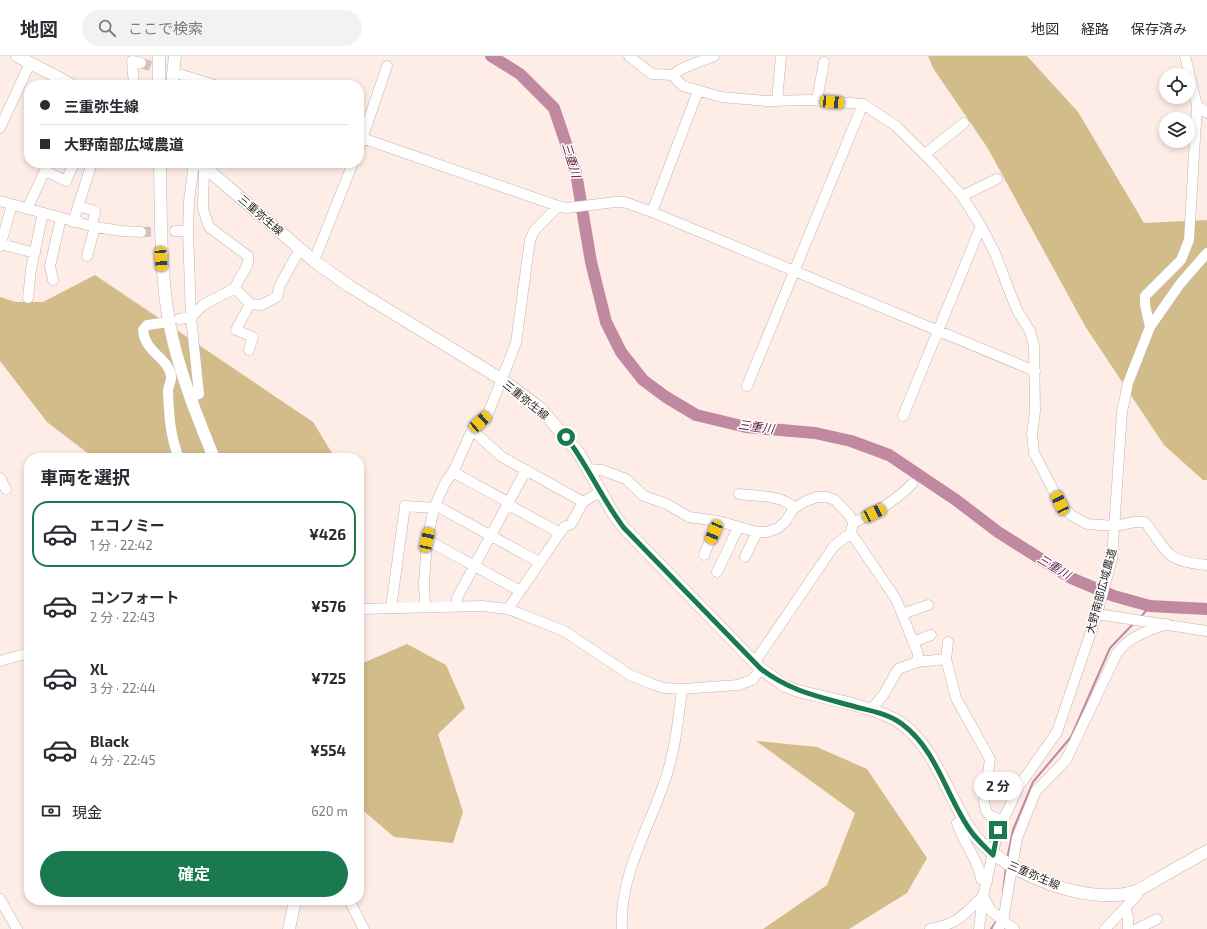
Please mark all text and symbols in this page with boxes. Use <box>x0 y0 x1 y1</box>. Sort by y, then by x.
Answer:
search box <box>82 10 362 46</box>
text: 地図 <box>20 17 58 40</box>
icon: search <box>96 17 118 39</box>
text: ここで検索 <box>128 19 203 37</box>
text: 地図 <box>1031 20 1059 37</box>
text: 経路 <box>1081 20 1109 37</box>
text: 保存済み <box>1131 20 1187 37</box>
map controls <box>1159 68 1195 148</box>
button: locate <box>1159 68 1195 104</box>
car <box>820 95 844 109</box>
text: 三重弥生線 <box>64 97 139 115</box>
button: layers <box>1159 112 1195 148</box>
text: 大野南部広域農道 <box>64 135 184 153</box>
water label: 三重川 <box>560 140 584 181</box>
street label: 三重弥生線 <box>236 192 286 238</box>
car <box>154 247 168 271</box>
street label: 三重弥生線 <box>501 377 552 422</box>
car <box>467 410 493 434</box>
water label: 三重川 <box>737 417 777 436</box>
route start <box>557 428 575 446</box>
text: 車両を選択 <box>40 466 130 488</box>
car <box>1049 490 1071 516</box>
car <box>861 502 887 524</box>
icon: car <box>42 516 78 552</box>
text: エコノミー <box>90 516 165 534</box>
car <box>704 519 724 545</box>
text: ¥426 <box>309 525 346 543</box>
car <box>419 527 435 553</box>
text: 1 分 · 22:42 <box>90 537 153 553</box>
street label: 大野南部広域農道 <box>1083 547 1118 635</box>
water label: 三重川 <box>1035 551 1075 582</box>
icon: car <box>42 588 78 624</box>
text: コンフォート <box>90 588 180 606</box>
text: ¥576 <box>311 597 346 615</box>
text: 2 分 · 22:43 <box>90 609 155 625</box>
icon: car <box>42 660 78 696</box>
text: XL <box>90 660 108 678</box>
text: ¥725 <box>311 669 346 687</box>
text: 3 分 · 22:44 <box>90 680 156 696</box>
icon: car <box>42 732 78 768</box>
text: Black <box>90 732 129 750</box>
text: ¥554 <box>310 741 346 759</box>
text: 4 分 · 22:45 <box>90 752 155 768</box>
callout: 2 分 <box>974 772 1022 800</box>
text: 2 分 <box>986 778 1010 794</box>
icon: cash <box>40 800 62 822</box>
text: 現金 <box>72 803 102 821</box>
text: 620 m <box>311 803 348 819</box>
route end <box>989 821 1007 839</box>
button: 確定 <box>40 851 348 897</box>
street label: 三重弥生線 <box>1006 858 1062 891</box>

